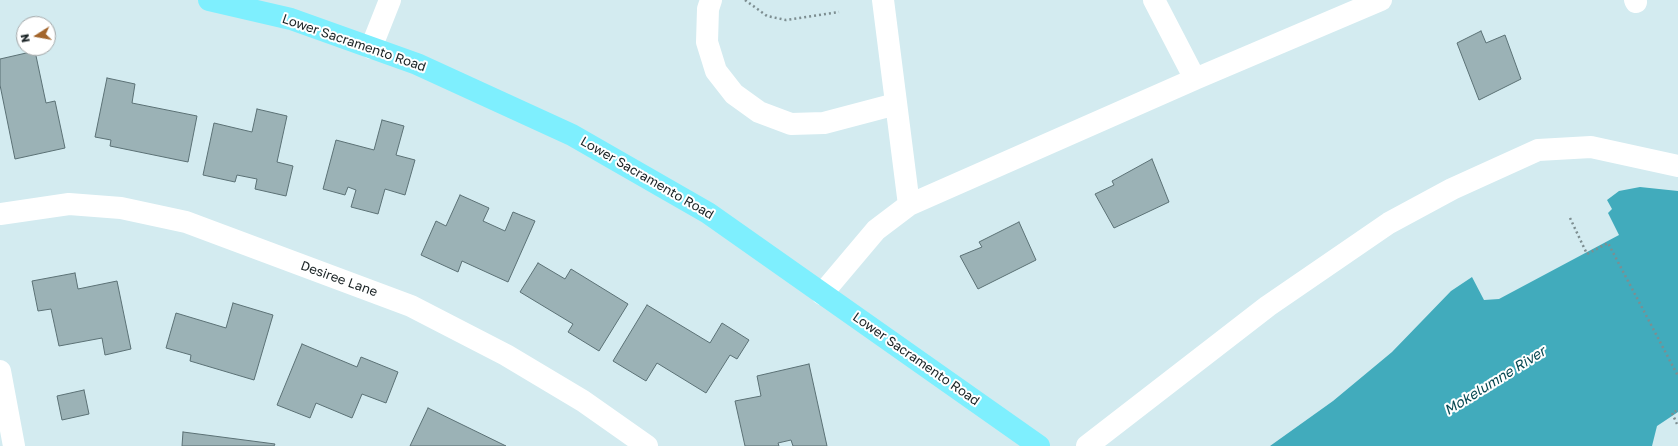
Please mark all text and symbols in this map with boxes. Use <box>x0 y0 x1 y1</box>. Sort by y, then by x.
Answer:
street label: Lower Sacramento Road <box>280 11 428 75</box>
north arrow <box>16 16 56 56</box>
text: N <box>18 33 32 44</box>
street label: Lower Sacramento Road <box>578 133 716 223</box>
street label: Desiree Lane <box>298 258 380 300</box>
street label: Lower Sacramento Road <box>850 309 982 409</box>
water label: Mokelumne River <box>1441 343 1549 419</box>

